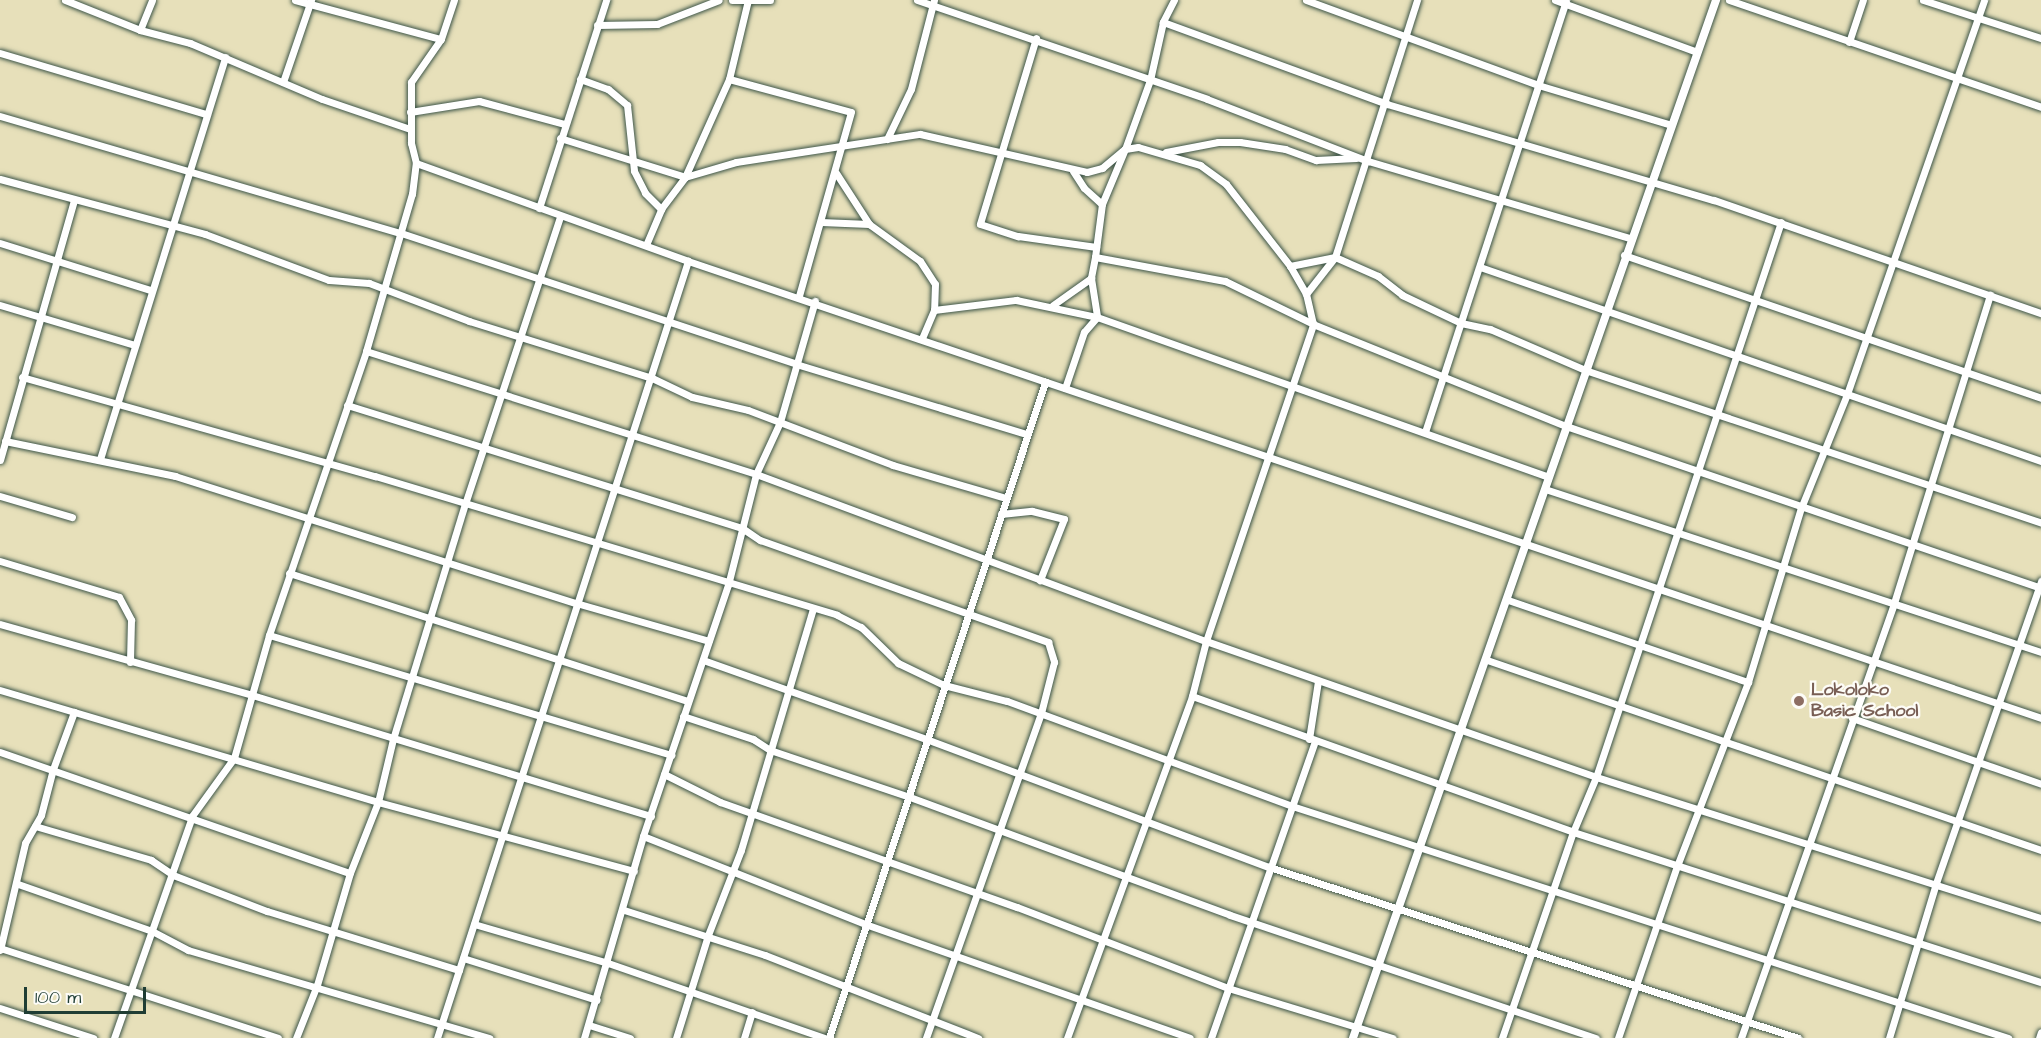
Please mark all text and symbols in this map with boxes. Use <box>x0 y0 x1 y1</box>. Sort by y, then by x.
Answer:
place label: Lokoloko Basic School <box>1811 680 1918 722</box>
marker: Lokoloko Basic School <box>1792 694 1806 708</box>
scale bar <box>27 975 148 1013</box>
text: 100 m <box>35 985 81 1010</box>

